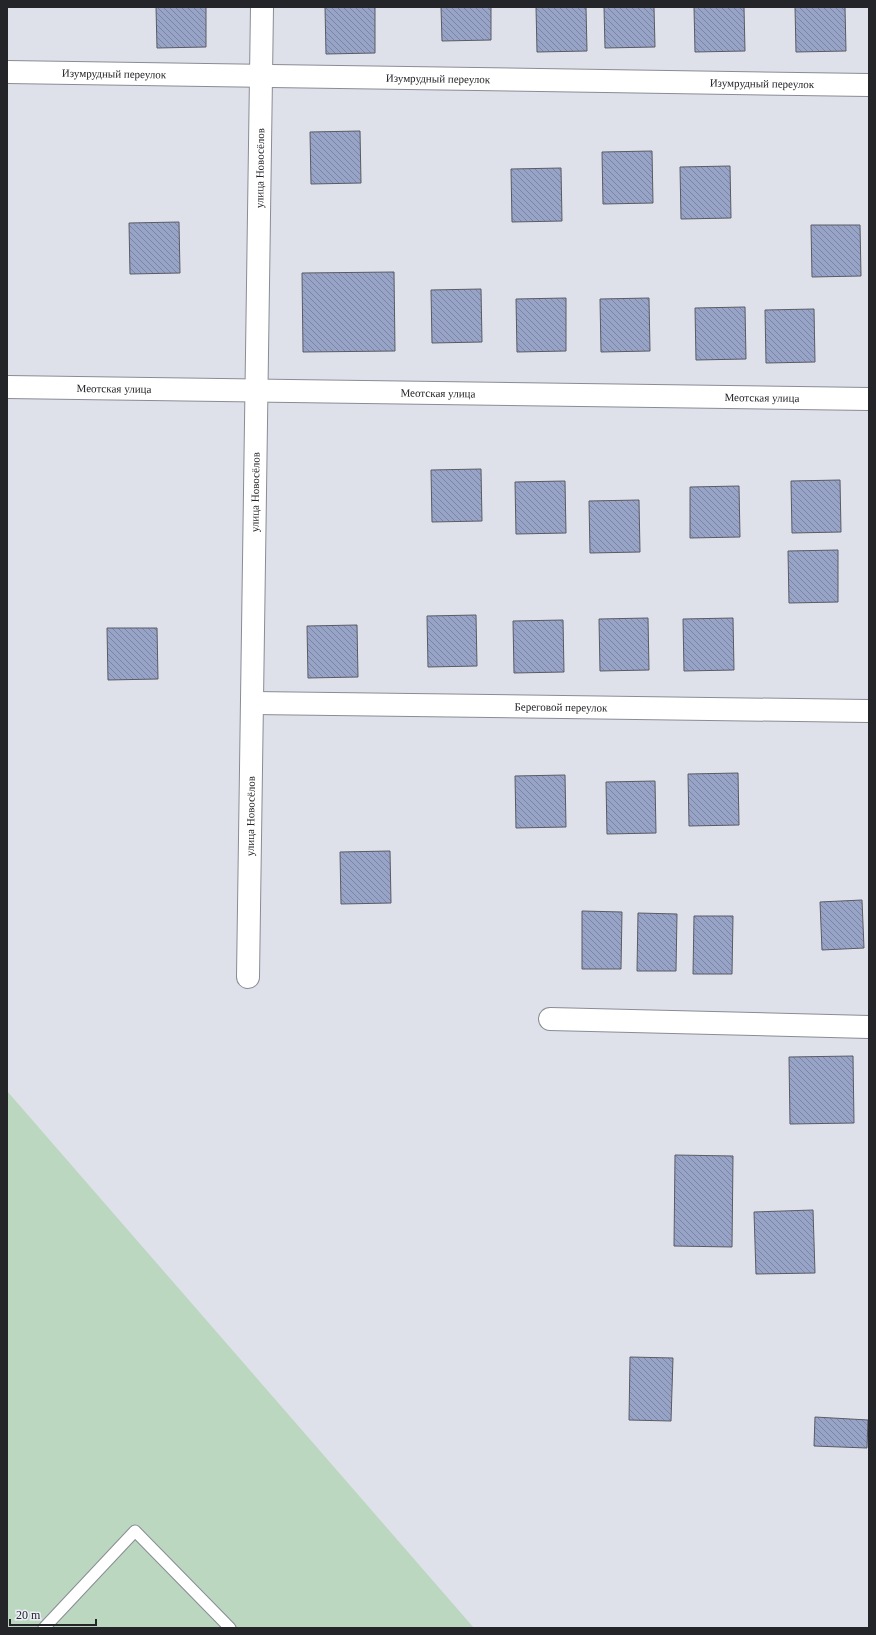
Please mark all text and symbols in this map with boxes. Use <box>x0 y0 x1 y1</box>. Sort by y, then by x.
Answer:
street label: Изумрудный переулок <box>62 67 167 80</box>
street label: Изумрудный переулок <box>386 72 491 85</box>
street label: Изумрудный переулок <box>710 77 815 90</box>
street label: улица Новосёлов <box>253 128 266 208</box>
street label: Меотская улица <box>76 382 152 395</box>
street label: Меотская улица <box>400 386 476 400</box>
street label: Меотская улица <box>724 391 800 404</box>
street label: улица Новосёлов <box>248 452 262 532</box>
street label: Береговой переулок <box>514 700 608 714</box>
street label: улица Новосёлов <box>244 776 257 856</box>
scale bar <box>10 1601 96 1627</box>
text: 20 m <box>16 1608 41 1622</box>

